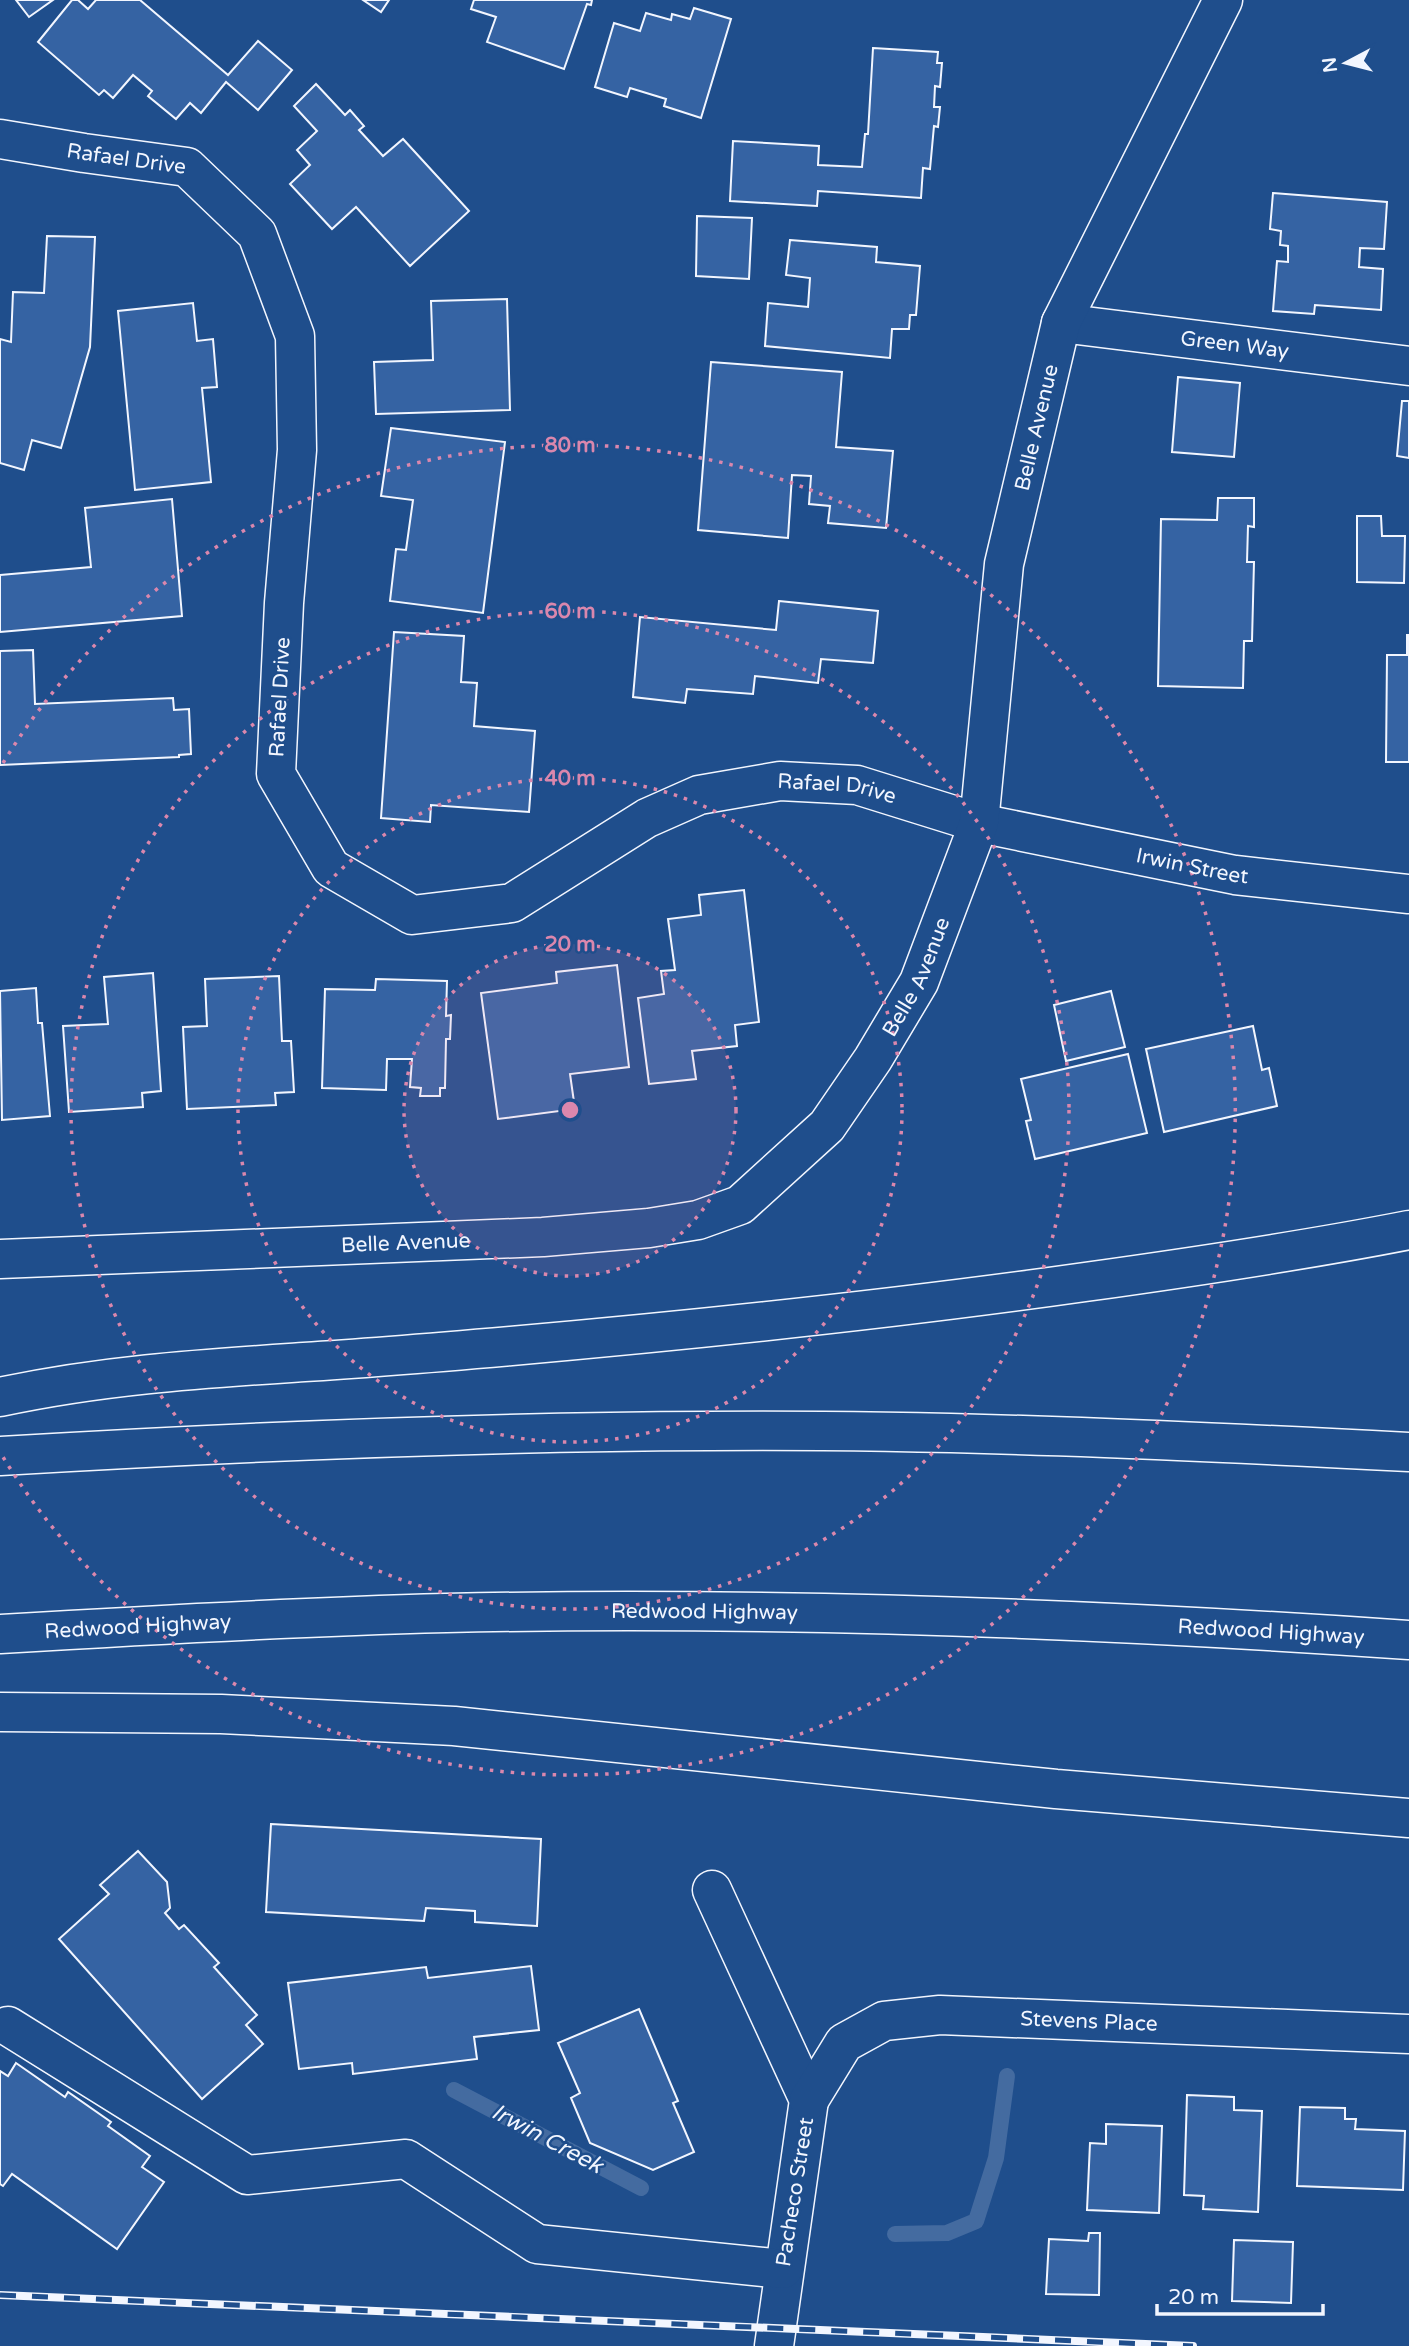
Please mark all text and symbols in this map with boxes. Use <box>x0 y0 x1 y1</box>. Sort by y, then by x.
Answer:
north arrow <box>1311 28 1381 98</box>
text: N <box>1318 56 1342 74</box>
street label: Rafael Drive <box>65 138 188 179</box>
street label: Green Way <box>1179 325 1290 364</box>
street label: Belle Avenue <box>1009 362 1063 493</box>
text: 80 m <box>544 433 596 458</box>
text: 60 m <box>544 599 596 624</box>
street label: Rafael Drive <box>264 636 296 758</box>
text: 40 m <box>544 766 596 791</box>
street label: Rafael Drive <box>777 768 900 809</box>
street label: Irwin Street <box>1134 843 1250 889</box>
street label: Belle Avenue <box>877 914 955 1041</box>
text: 20 m <box>544 932 596 957</box>
centre of rings <box>558 1098 582 1122</box>
street label: Belle Avenue <box>341 1227 471 1258</box>
street label: Redwood Highway <box>611 1599 798 1625</box>
street label: Redwood Highway <box>44 1609 232 1644</box>
street label: Redwood Highway <box>1177 1613 1365 1649</box>
street label: Stevens Place <box>1020 2006 1158 2036</box>
water label: Irwin Creek <box>487 2098 609 2181</box>
street label: Pacheco Street <box>771 2116 819 2268</box>
scale bar <box>1157 2272 1323 2316</box>
text: 20 m <box>1168 2285 1219 2310</box>

